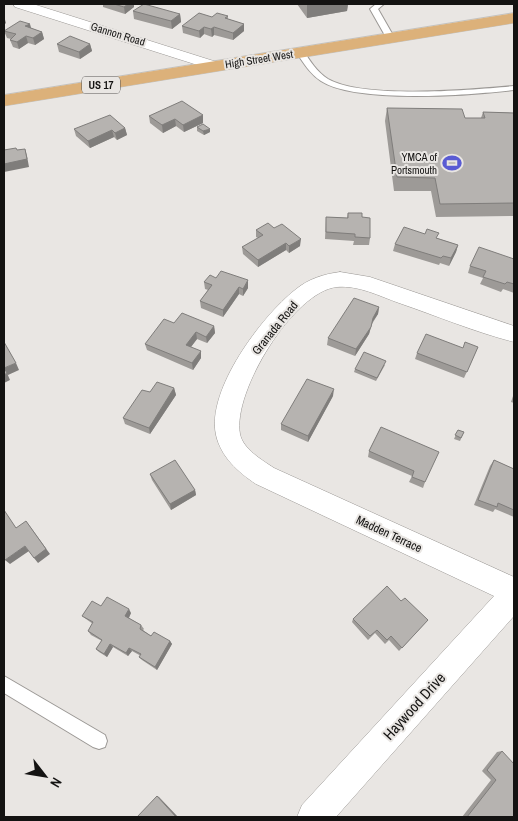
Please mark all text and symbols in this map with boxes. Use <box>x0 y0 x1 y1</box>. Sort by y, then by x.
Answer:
street label: Gannon Road <box>89 19 147 49</box>
street label: High Street West <box>224 47 294 71</box>
road number: US 17 <box>82 76 120 94</box>
place label: YMCA of Portsmouth <box>391 150 437 177</box>
sports icon: YMCA of Portsmouth <box>441 152 463 174</box>
street label: Granada Road <box>248 298 302 358</box>
street label: Madden Terrace <box>353 512 425 556</box>
street label: Haywood Drive <box>378 668 450 744</box>
north arrow <box>20 751 70 801</box>
text: N <box>46 775 66 791</box>

